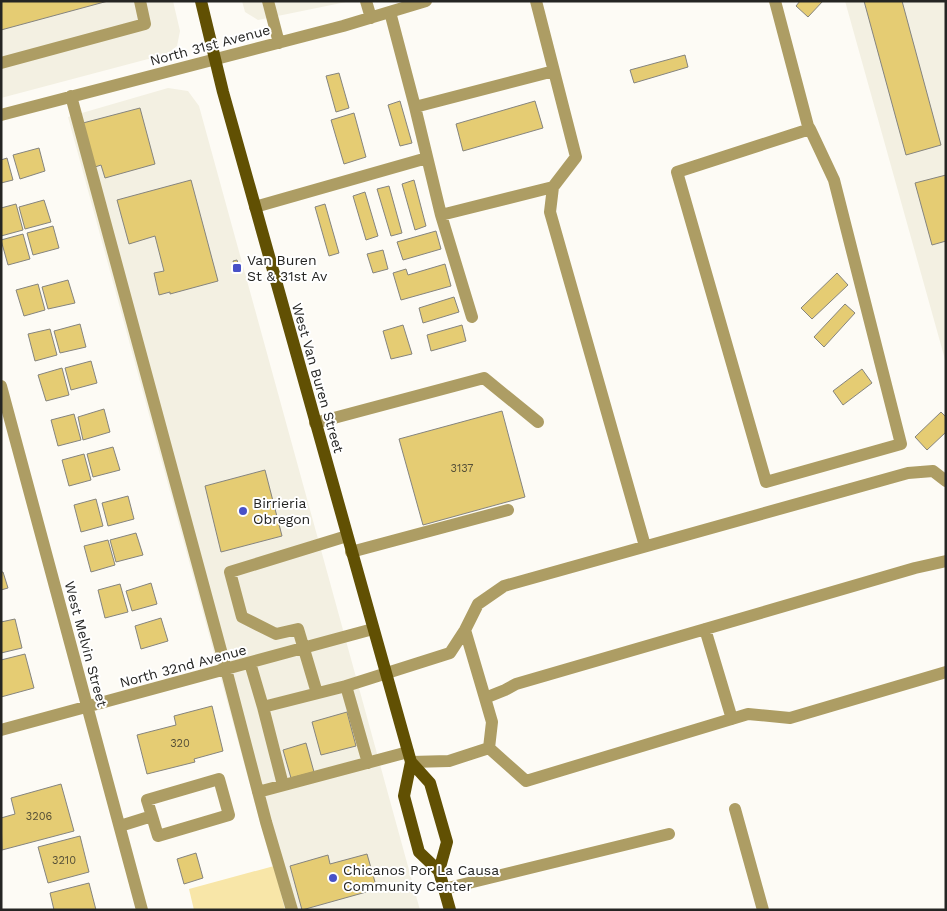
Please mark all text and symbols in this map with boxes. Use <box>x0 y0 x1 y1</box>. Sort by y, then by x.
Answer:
street label: North 31st Avenue <box>148 21 272 69</box>
place label: Van Buren St & 31st Av <box>247 252 328 284</box>
marker: Van Buren St & 31st Av <box>231 262 243 274</box>
street label: West Van Buren Street <box>289 301 347 455</box>
house number: 3137 <box>451 462 473 475</box>
place label: Birrieria Obregon <box>253 495 310 527</box>
marker: Birrieria Obregon <box>237 505 249 517</box>
street label: West Melvin Street <box>62 579 111 709</box>
street label: North 32nd Avenue <box>118 641 248 691</box>
house number: 320 <box>170 737 190 750</box>
house number: 3206 <box>26 810 52 823</box>
house number: 3210 <box>52 854 76 867</box>
place label: Chicanos Por La Causa Community Center <box>343 862 499 894</box>
marker: Chicanos Por La Causa Community Center <box>327 872 339 884</box>

